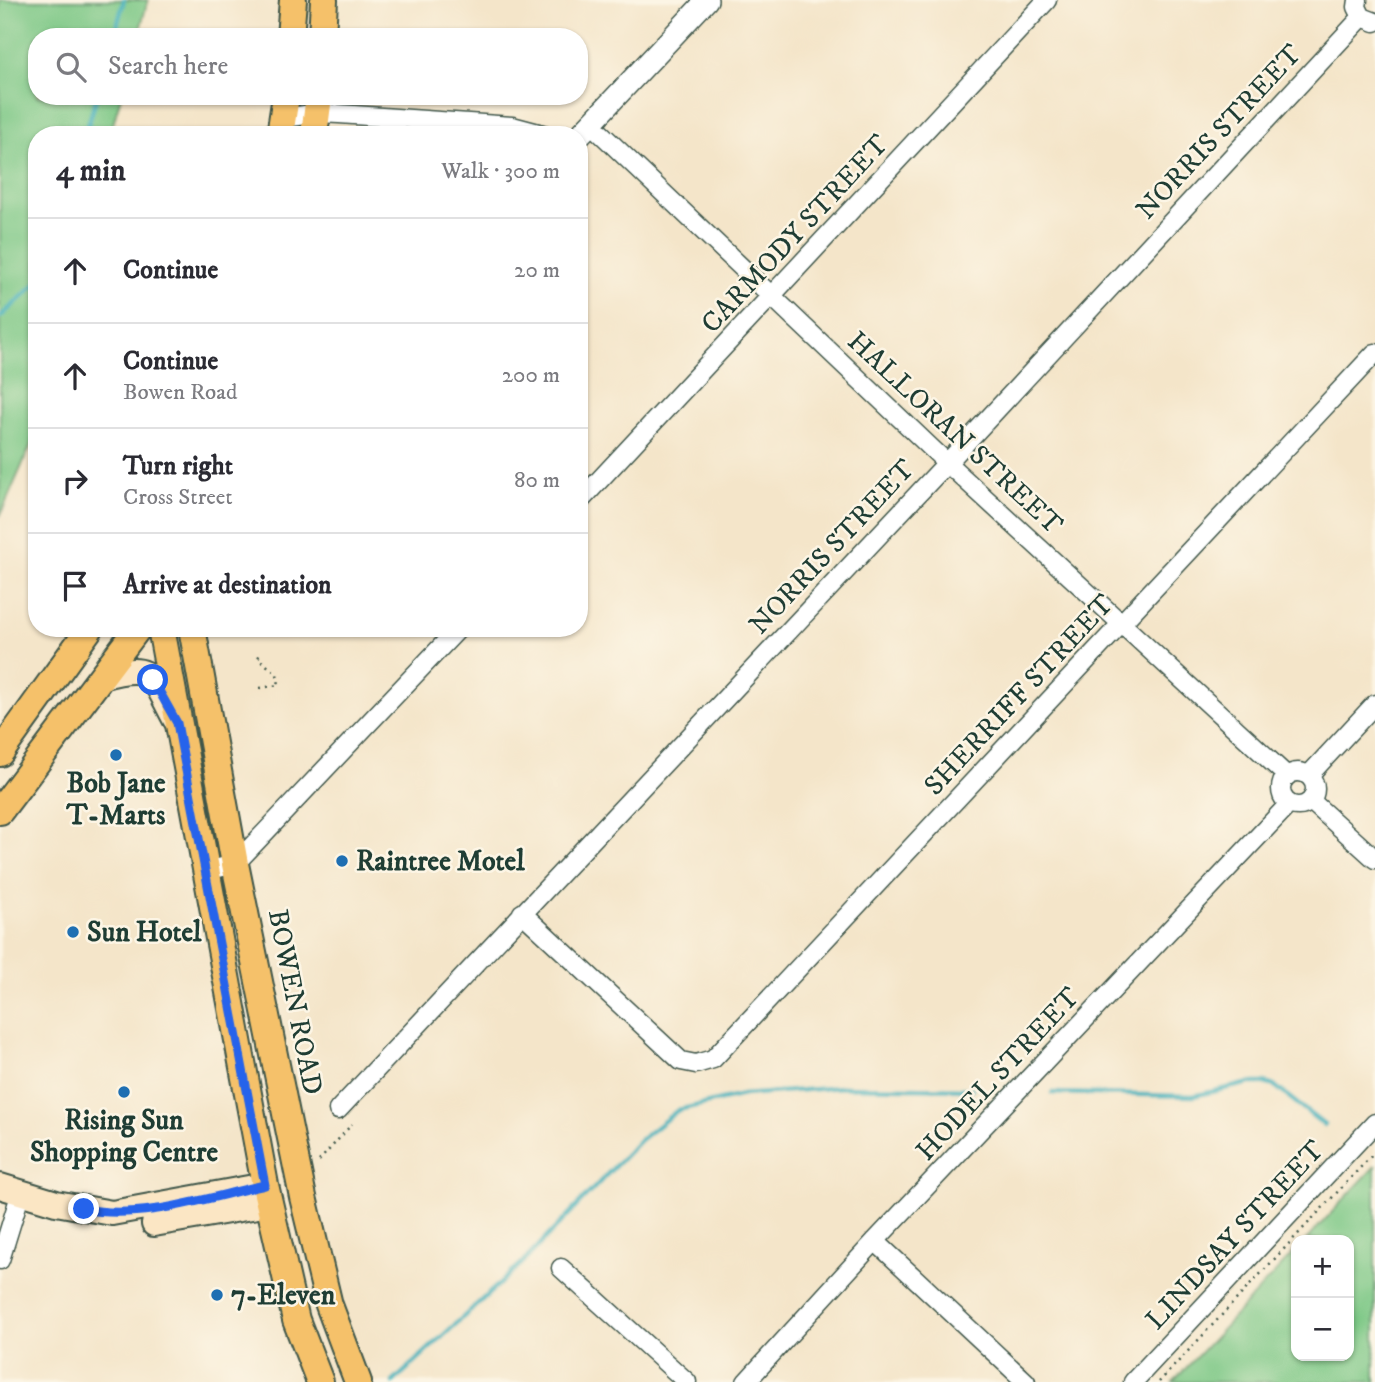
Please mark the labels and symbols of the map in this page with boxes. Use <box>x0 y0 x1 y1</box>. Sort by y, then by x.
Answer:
street label: NORRIS STREET <box>1129 37 1309 227</box>
street label: CARMODY STREET <box>694 127 896 341</box>
street label: HALLORAN STREET <box>840 324 1070 542</box>
street label: NORRIS STREET <box>742 452 922 642</box>
street label: SHERRIFF STREET <box>917 587 1121 803</box>
route start <box>137 664 168 695</box>
marker: Bob Jane T-Marts <box>108 747 124 763</box>
place label: Bob Jane T-Marts <box>66 766 166 833</box>
place label: Raintree Motel <box>356 844 525 879</box>
marker: Raintree Motel <box>334 853 350 869</box>
street label: BOWEN ROAD <box>260 906 330 1098</box>
place label: Sun Hotel <box>87 915 202 950</box>
marker: Sun Hotel <box>65 924 81 940</box>
street label: HODEL STREET <box>909 980 1087 1168</box>
marker: Rising Sun Shopping Centre <box>116 1084 132 1100</box>
place label: Rising Sun Shopping Centre <box>30 1103 218 1170</box>
street label: LINDSAY STREET <box>1138 1133 1332 1337</box>
route end <box>68 1193 99 1224</box>
place label: 7-Eleven <box>231 1278 336 1313</box>
marker: 7-Eleven <box>209 1287 225 1303</box>

